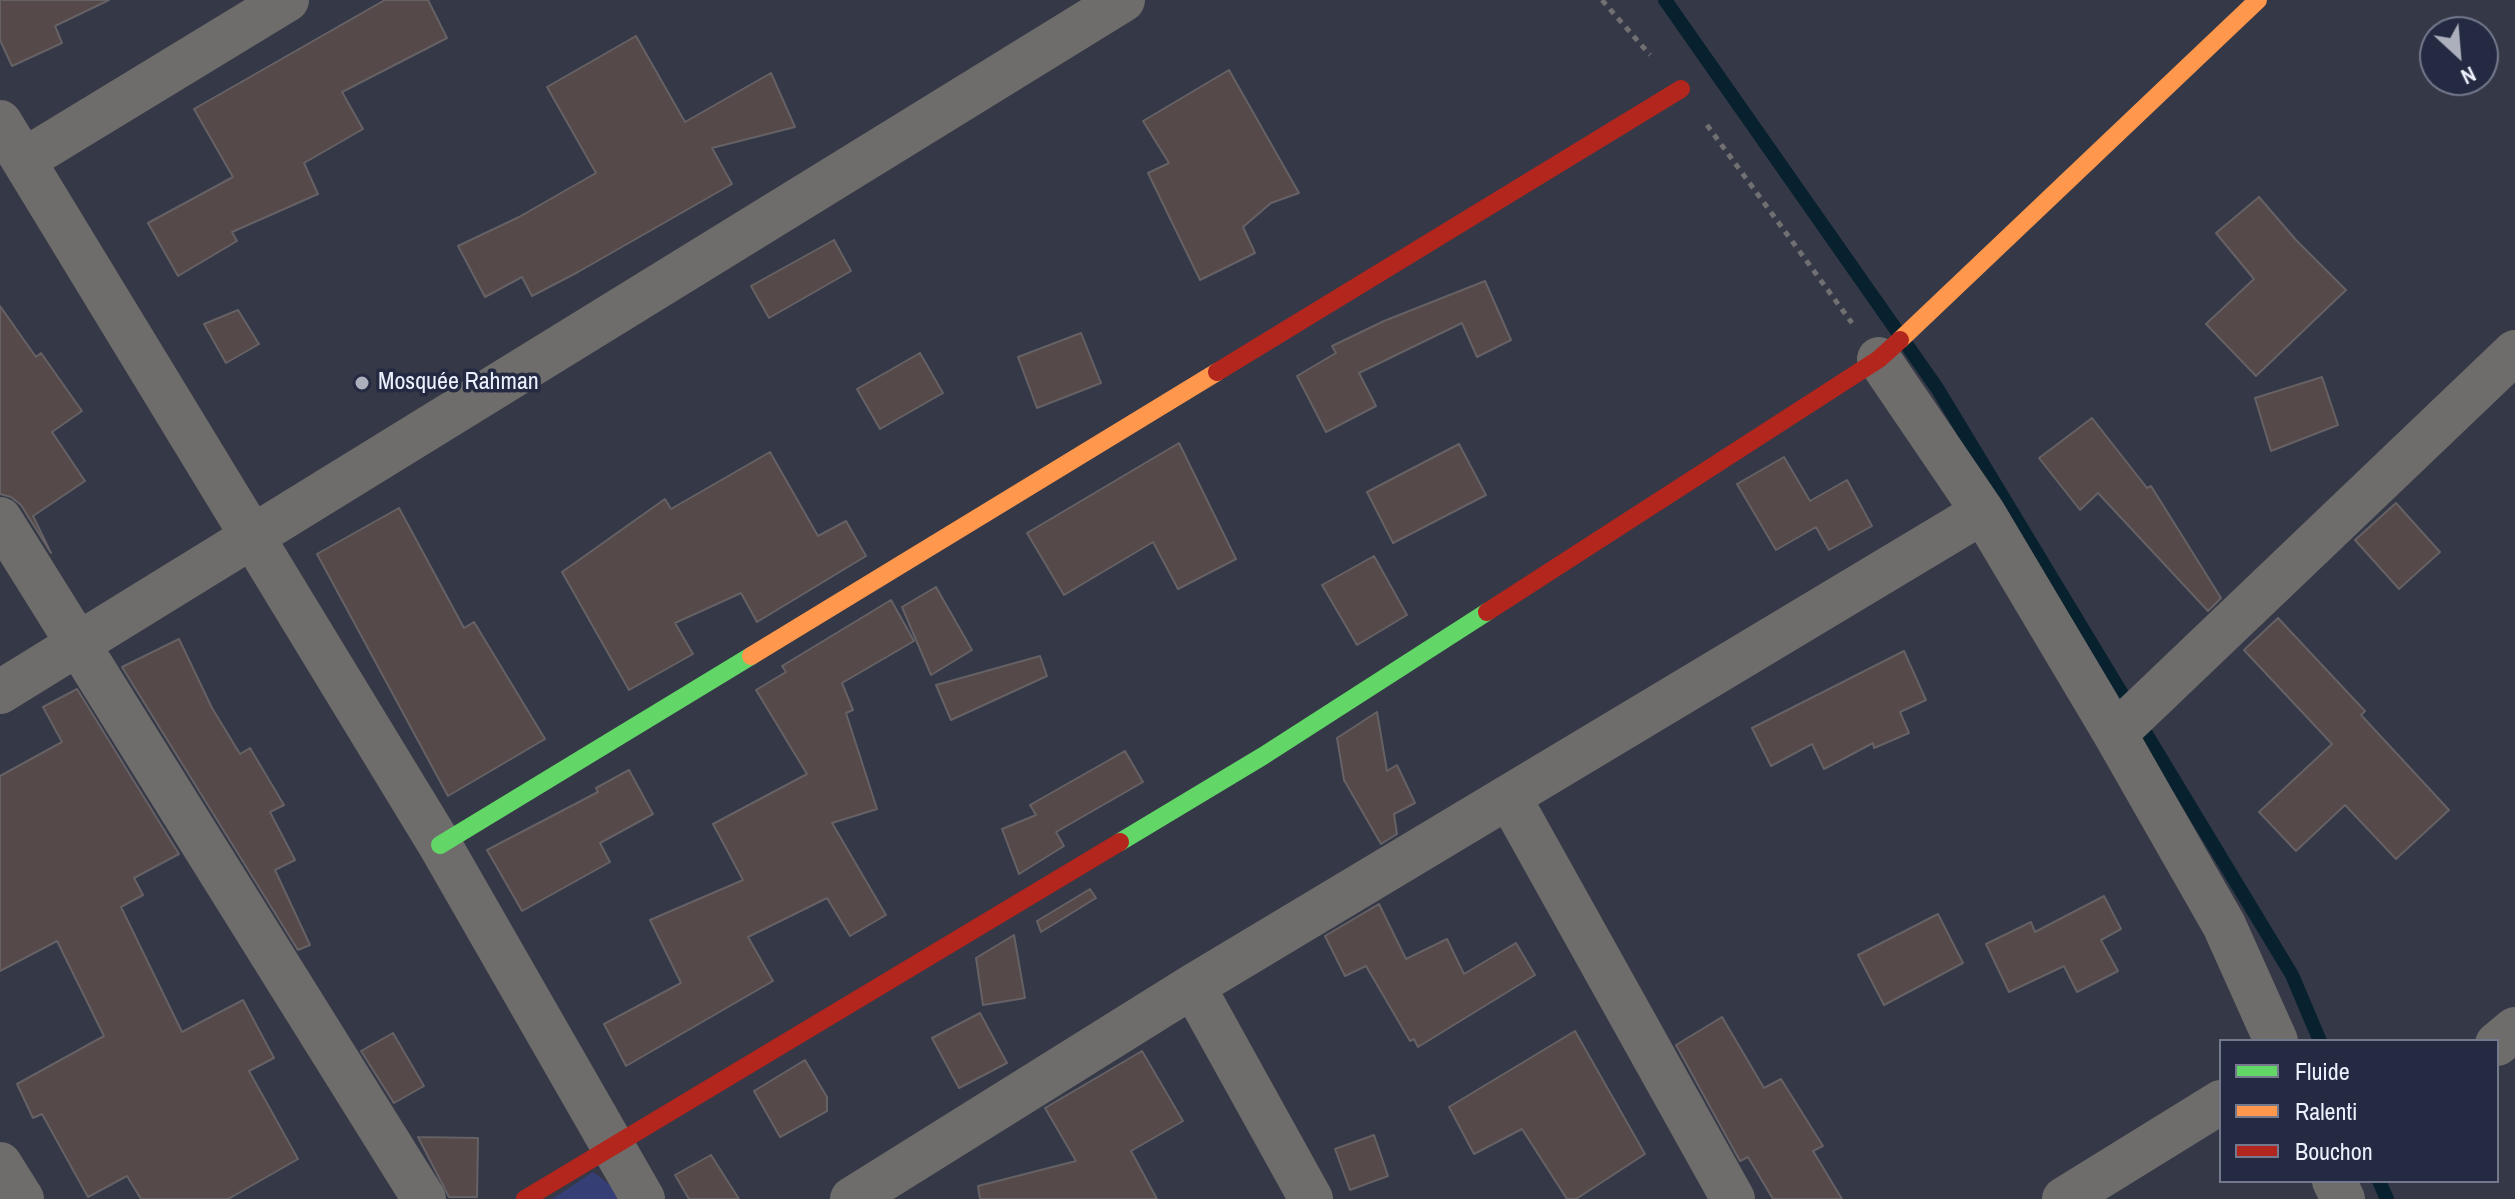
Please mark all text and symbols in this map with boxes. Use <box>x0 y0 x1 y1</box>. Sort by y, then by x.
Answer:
north arrow <box>2419 16 2499 96</box>
text: N <box>2456 59 2481 92</box>
place label: Mosquée Rahman <box>378 369 539 397</box>
marker: Mosquée Rahman <box>353 374 371 392</box>
legend <box>2219 1039 2499 1183</box>
text: Fluide <box>2295 1055 2350 1087</box>
text: Ralenti <box>2295 1095 2357 1127</box>
text: Bouchon <box>2295 1135 2373 1167</box>

